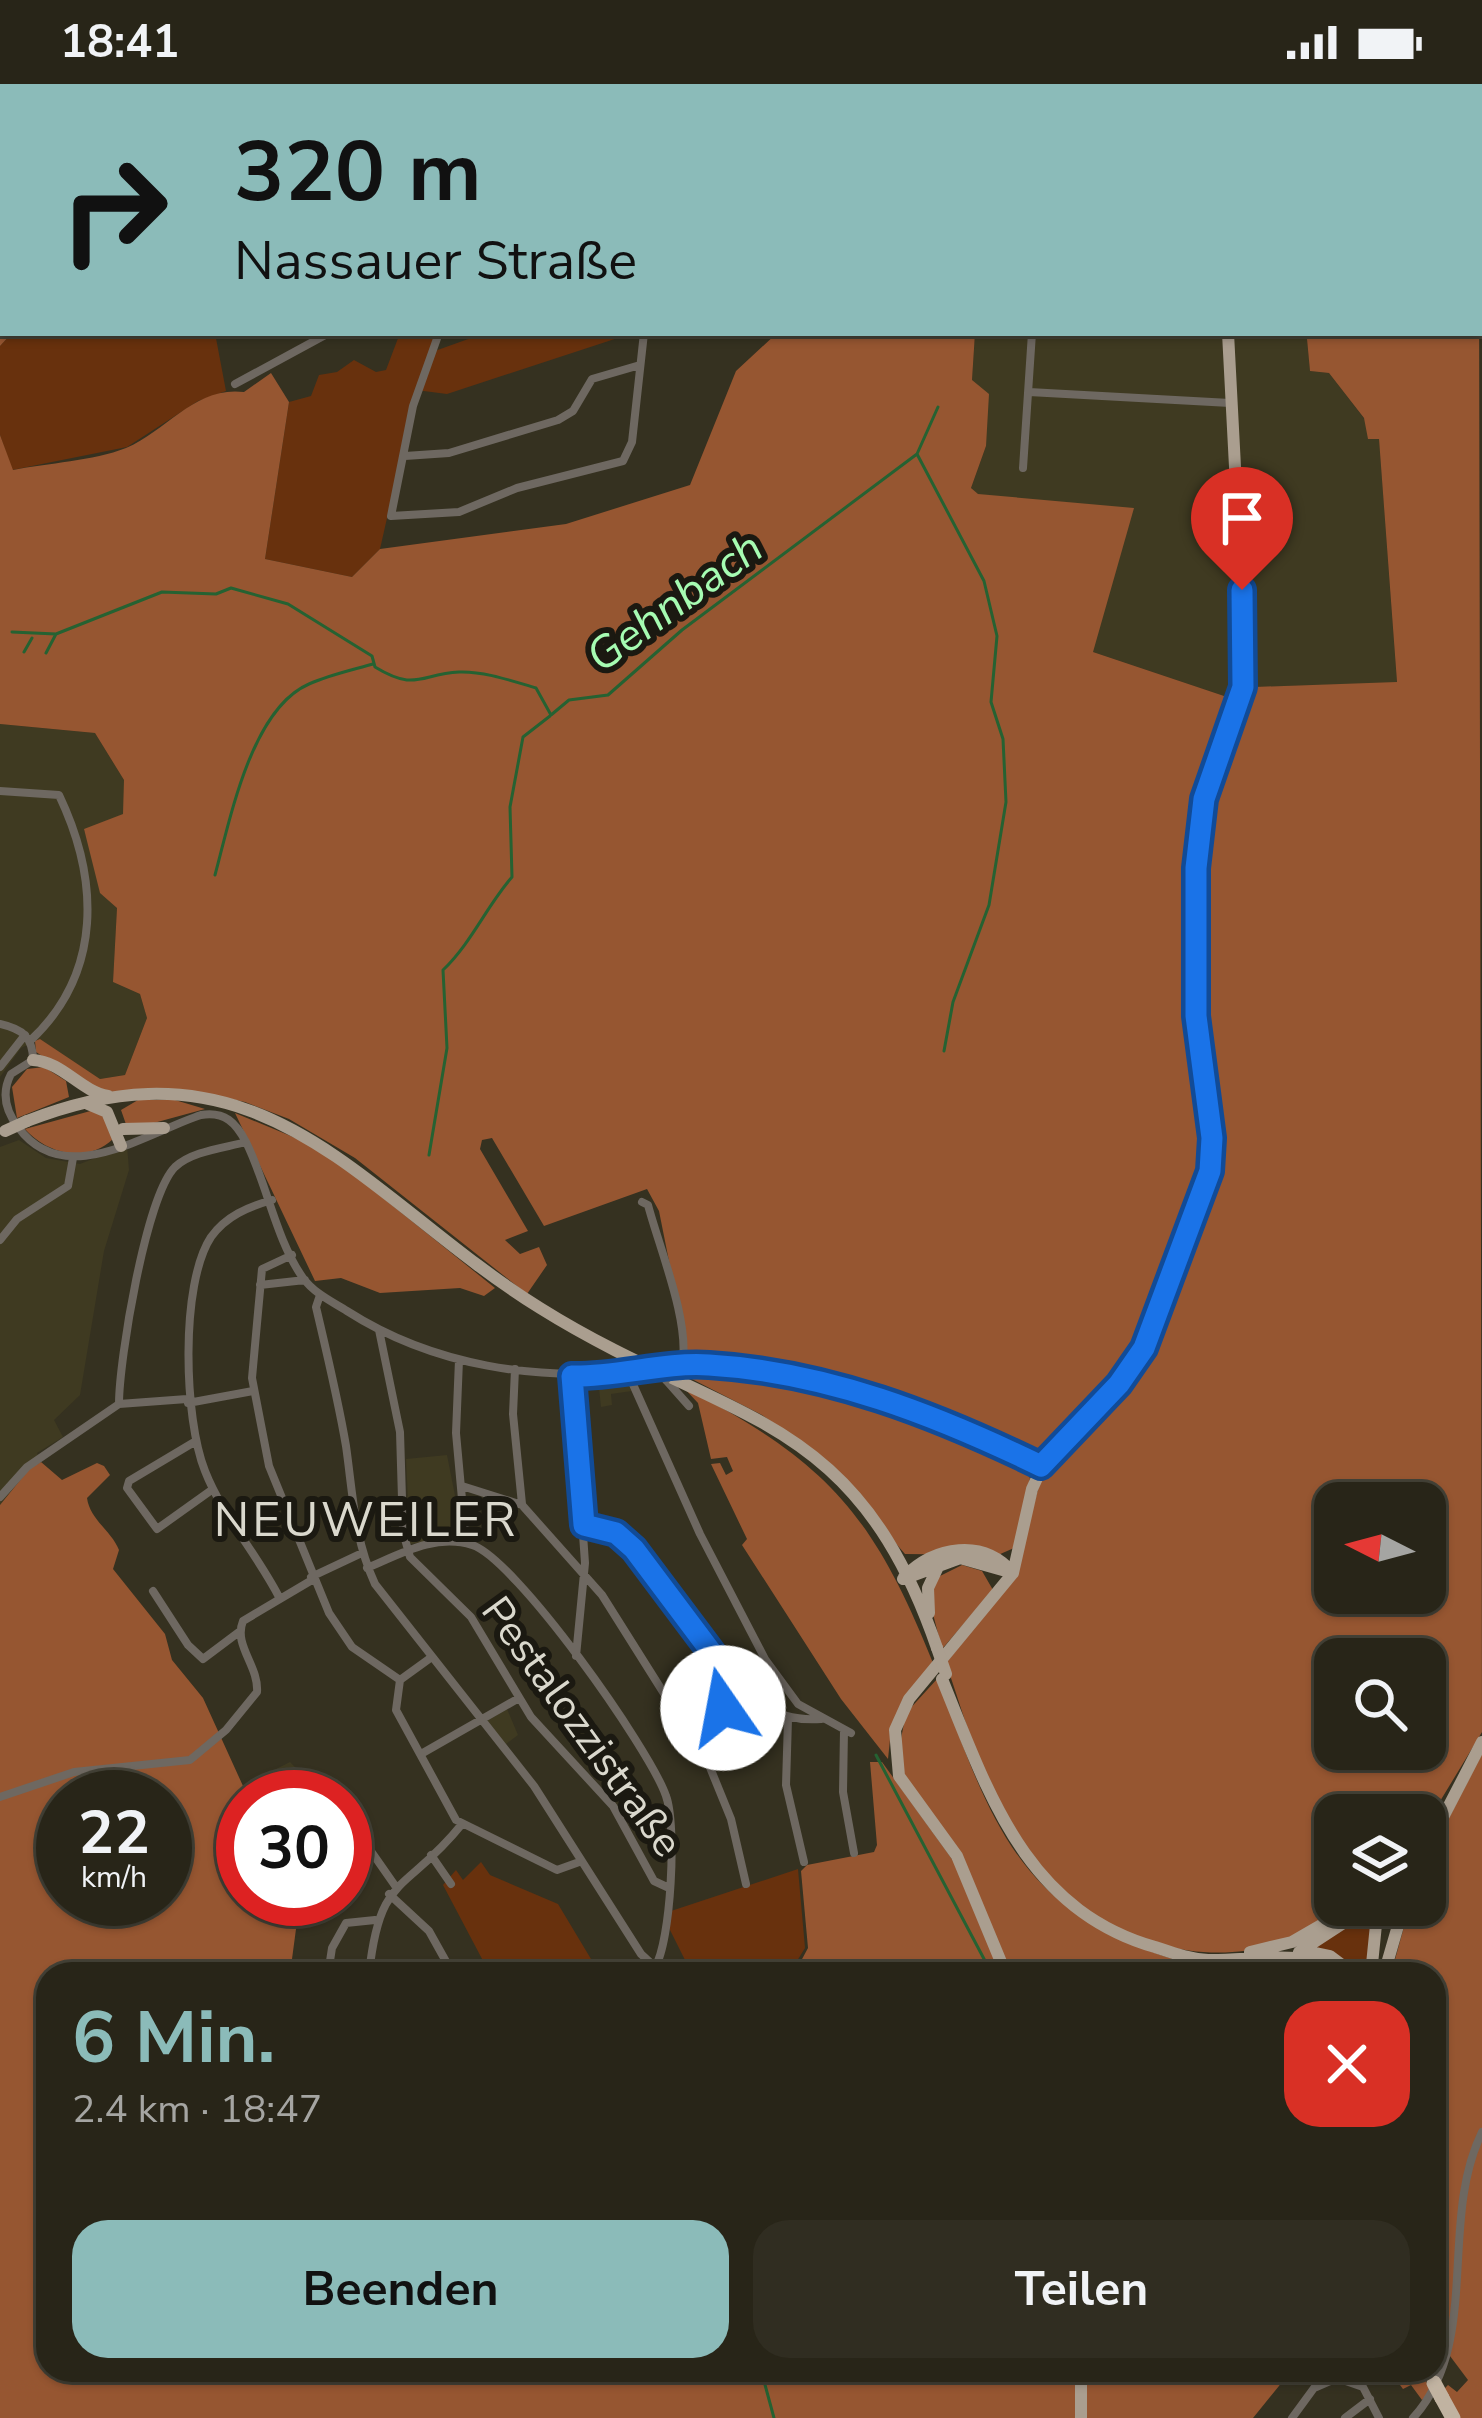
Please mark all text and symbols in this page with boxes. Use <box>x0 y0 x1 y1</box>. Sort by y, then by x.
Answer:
text: 18:41 <box>60 12 179 73</box>
text: 320 m <box>234 115 482 230</box>
icon: right <box>36 132 192 288</box>
text: Nassauer Straße <box>234 224 637 298</box>
pin <box>1191 467 1293 590</box>
icon: arrive <box>1209 485 1275 551</box>
water label: Gehnbach <box>574 518 775 687</box>
north arrow <box>1314 1482 1446 1614</box>
map controls <box>1314 1482 1446 1926</box>
district label: NEUWEILER <box>214 1487 518 1553</box>
street label: Pestalozzistraße <box>468 1585 696 1869</box>
button: search <box>1314 1638 1446 1770</box>
position arrow <box>660 1645 786 1771</box>
speed limit sign: 30 <box>216 1770 372 1926</box>
text: 22 <box>78 1792 150 1874</box>
button: layers <box>1314 1794 1446 1926</box>
text: km/h <box>81 1857 147 1898</box>
text: 6 Min. <box>72 1989 275 2087</box>
button: close <box>1284 2001 1410 2127</box>
text: 2.4 km · 18:47 <box>72 2083 322 2136</box>
button: Beenden <box>72 2220 729 2358</box>
button: Teilen <box>753 2220 1410 2358</box>

